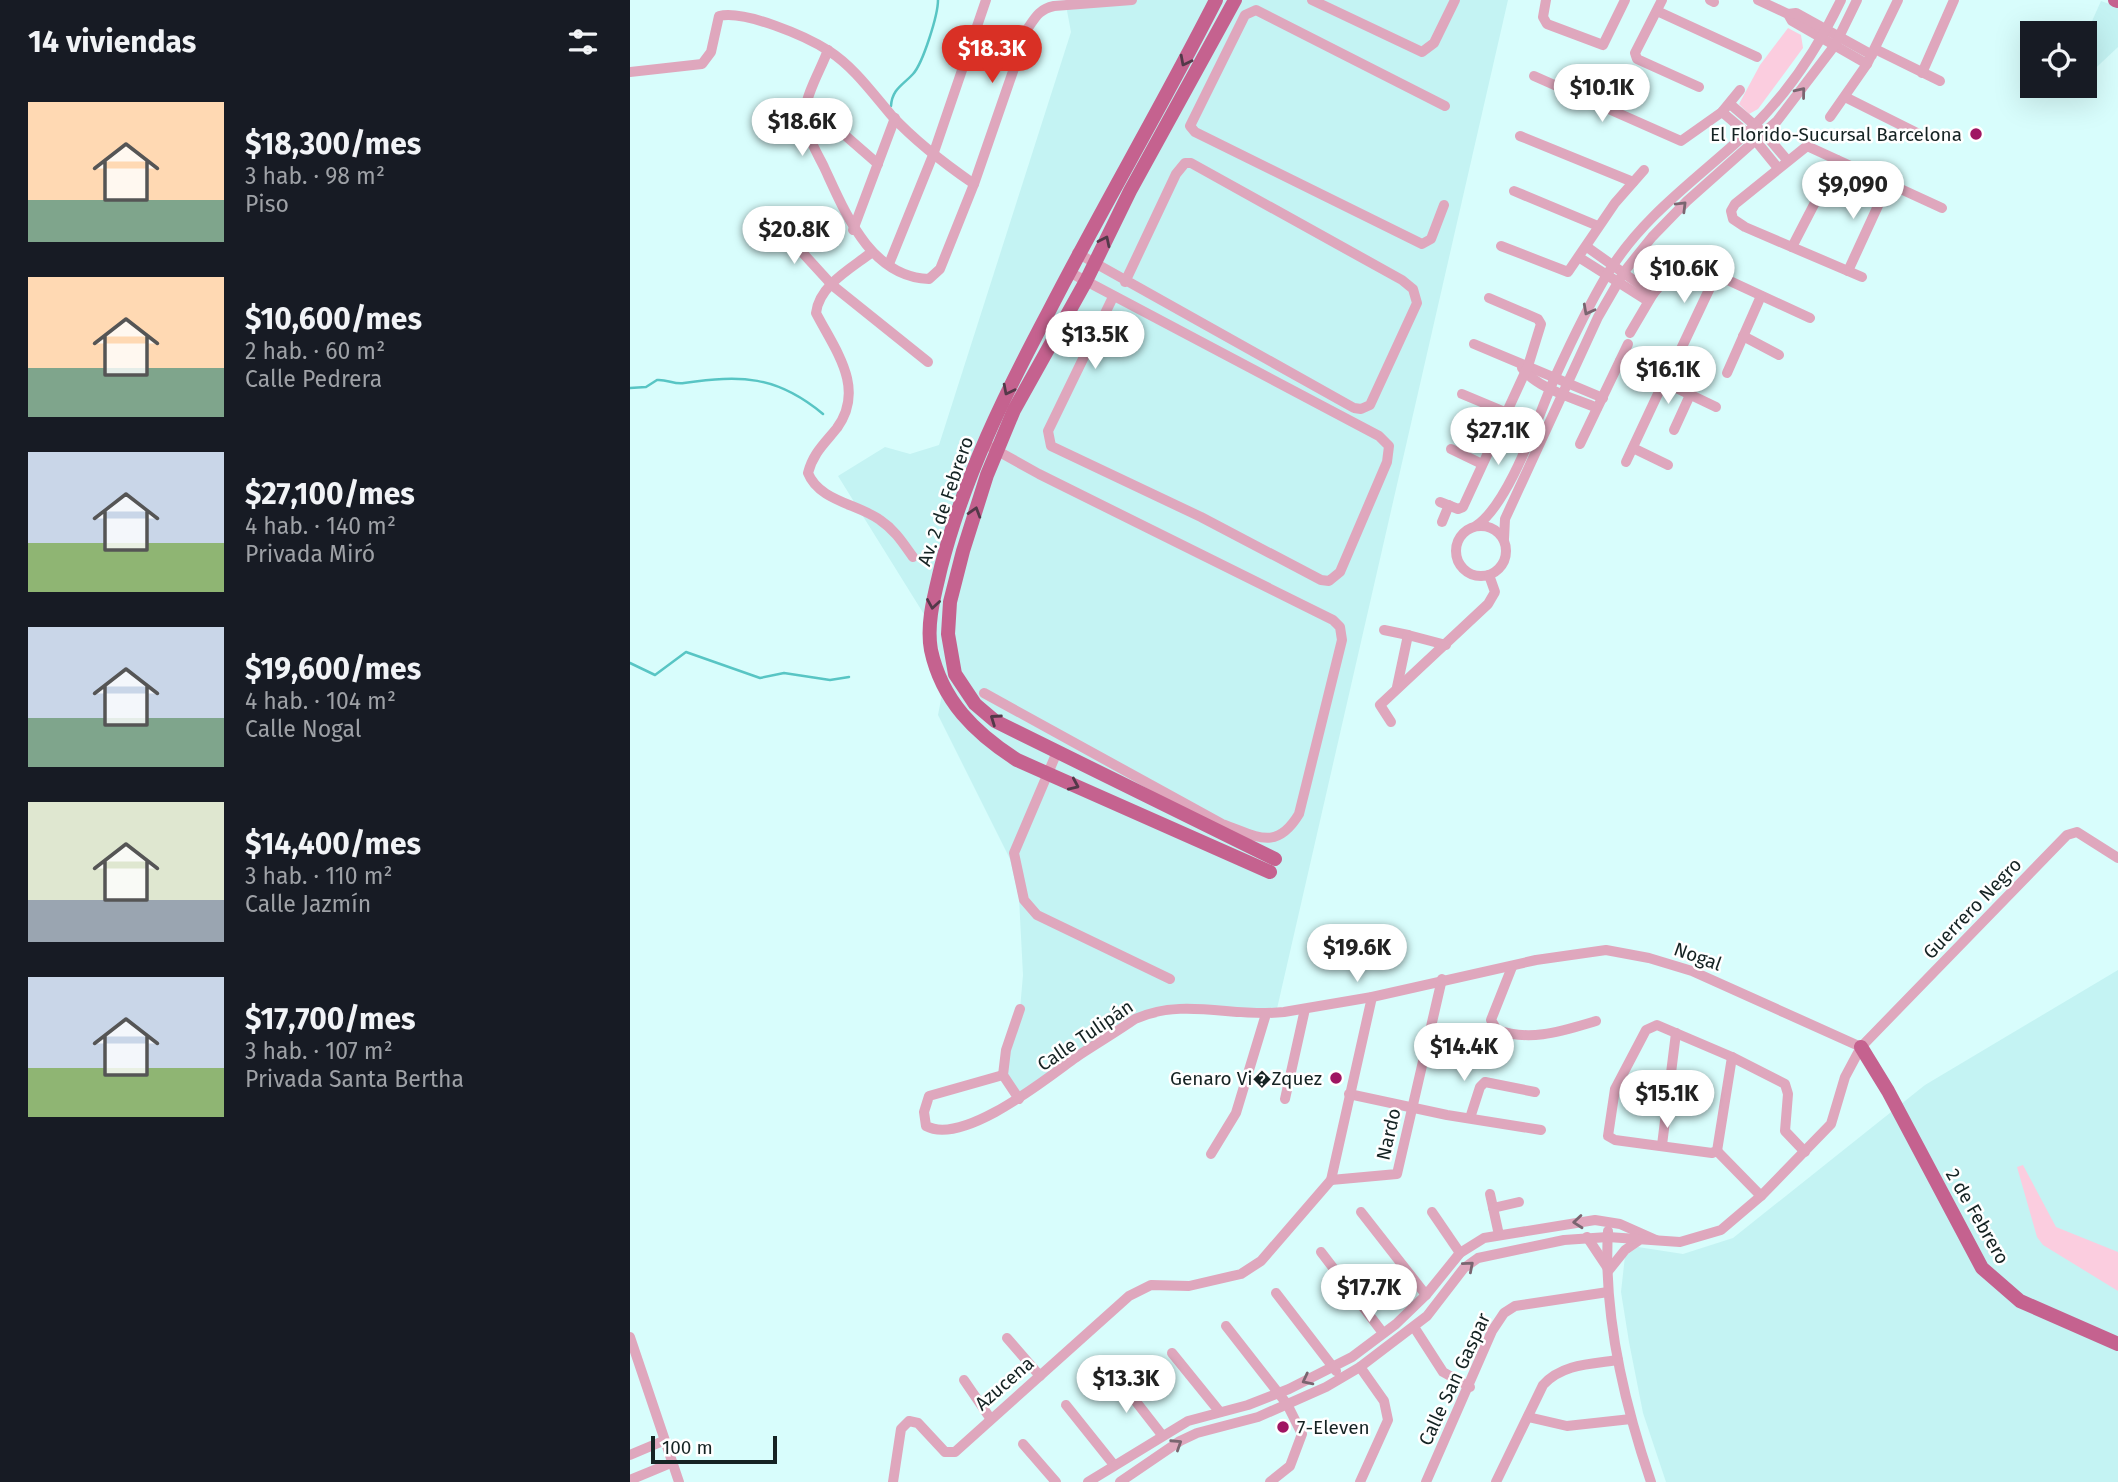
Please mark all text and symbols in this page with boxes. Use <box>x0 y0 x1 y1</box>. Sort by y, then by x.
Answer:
map controls <box>2020 21 2097 98</box>
button: locate <box>2020 21 2097 98</box>
icon: filters <box>564 23 602 61</box>
text: 14 viviendas <box>28 24 196 60</box>
pin: $18.3K <box>935 25 1049 85</box>
text: $18.3K <box>958 34 1026 62</box>
one-way arrow <box>1180 54 1194 66</box>
pin: $10.1K <box>1545 64 1659 124</box>
text: $10.1K <box>1570 73 1634 101</box>
one-way arrow <box>1792 88 1805 100</box>
pin: $18.6K <box>745 99 859 158</box>
text: $18.6K <box>768 107 836 135</box>
place label: El Florido-Sucursal Barcelona <box>1710 123 1962 146</box>
text: $18,300/mes <box>245 126 421 162</box>
marker: El Florido-Sucursal Barcelona <box>1968 126 1984 142</box>
icon: home <box>84 130 168 214</box>
text: 3 hab. · 98 m² <box>245 162 385 190</box>
pin: $9,090 <box>1796 162 1910 221</box>
text: $9,090 <box>1818 170 1888 198</box>
text: Piso <box>245 190 289 218</box>
one-way arrow <box>1674 202 1687 215</box>
pin: $20.8K <box>737 206 851 266</box>
text: $20.8K <box>758 215 830 243</box>
one-way arrow <box>1097 236 1111 248</box>
pin: $10.6K <box>1627 246 1741 305</box>
text: $10.6K <box>1650 254 1718 282</box>
text: $10,600/mes <box>245 301 422 337</box>
one-way arrow <box>1583 303 1596 315</box>
icon: home <box>84 305 168 389</box>
pin: $13.5K <box>1038 312 1152 371</box>
text: $13.5K <box>1061 320 1129 348</box>
text: 2 hab. · 60 m² <box>245 337 385 365</box>
pin: $16.1K <box>1611 346 1725 406</box>
text: $16.1K <box>1636 355 1700 383</box>
text: Calle Pedrera <box>245 365 382 393</box>
one-way arrow <box>1002 383 1016 395</box>
pin: $27.1K <box>1441 407 1555 467</box>
text: $27.1K <box>1466 416 1530 444</box>
street label: Av. 2 de Febrero <box>913 433 978 569</box>
text: $27,100/mes <box>245 476 415 512</box>
icon: home <box>84 480 168 564</box>
one-way arrow <box>967 506 981 519</box>
text: 4 hab. · 140 m² <box>245 512 396 540</box>
text: Privada Miró <box>245 540 375 568</box>
one-way arrow <box>926 599 941 610</box>
text: $19,600/mes <box>245 651 421 687</box>
icon: home <box>84 655 168 739</box>
text: 4 hab. · 104 m² <box>245 687 396 715</box>
text: Calle Nogal <box>245 715 362 743</box>
one-way arrow <box>990 715 1003 727</box>
one-way arrow <box>1066 777 1079 791</box>
text: $14,400/mes <box>245 826 421 862</box>
icon: home <box>84 830 168 914</box>
street label: Guerrero Negro <box>1918 853 2026 964</box>
text: 3 hab. · 110 m² <box>245 862 393 890</box>
text: Calle Jazmín <box>245 890 371 918</box>
pin: $19.6K <box>1300 925 1414 984</box>
text: $19.6K <box>1323 933 1391 961</box>
street label: Nogal <box>1671 937 1725 976</box>
street label: Calle Tulipán <box>1033 995 1138 1076</box>
text: $17,700/mes <box>245 1001 415 1037</box>
icon: home <box>84 1005 168 1089</box>
pin: $14.4K <box>1407 1024 1521 1083</box>
text: $14.4K <box>1430 1032 1498 1060</box>
text: 3 hab. · 107 m² <box>245 1037 393 1065</box>
text: Privada Santa Bertha <box>245 1065 464 1093</box>
place label: Genaro Vi�Zquez <box>1170 1067 1322 1090</box>
marker: Genaro Vi�Zquez <box>1328 1070 1344 1086</box>
pin: $15.1K <box>1610 1070 1724 1130</box>
text: $15.1K <box>1635 1079 1699 1107</box>
street label: Nardo <box>1371 1106 1406 1162</box>
street label: 2 de Febrero <box>1941 1164 2014 1268</box>
one-way arrow <box>1572 1214 1584 1229</box>
one-way arrow <box>1461 1262 1474 1274</box>
pin: $17.7K <box>1312 1264 1426 1324</box>
text: $17.7K <box>1337 1273 1401 1301</box>
street label: Calle San Gaspar <box>1414 1309 1496 1449</box>
street label: Azucena <box>970 1352 1039 1415</box>
pin: $13.3K <box>1069 1356 1183 1415</box>
text: $13.3K <box>1093 1364 1159 1392</box>
one-way arrow <box>1302 1372 1314 1386</box>
place label: 7-Eleven <box>1297 1416 1370 1439</box>
marker: 7-Eleven <box>1275 1419 1291 1435</box>
scale bar <box>651 1433 777 1465</box>
text: 100 m <box>662 1436 713 1459</box>
one-way arrow <box>1169 1440 1182 1453</box>

